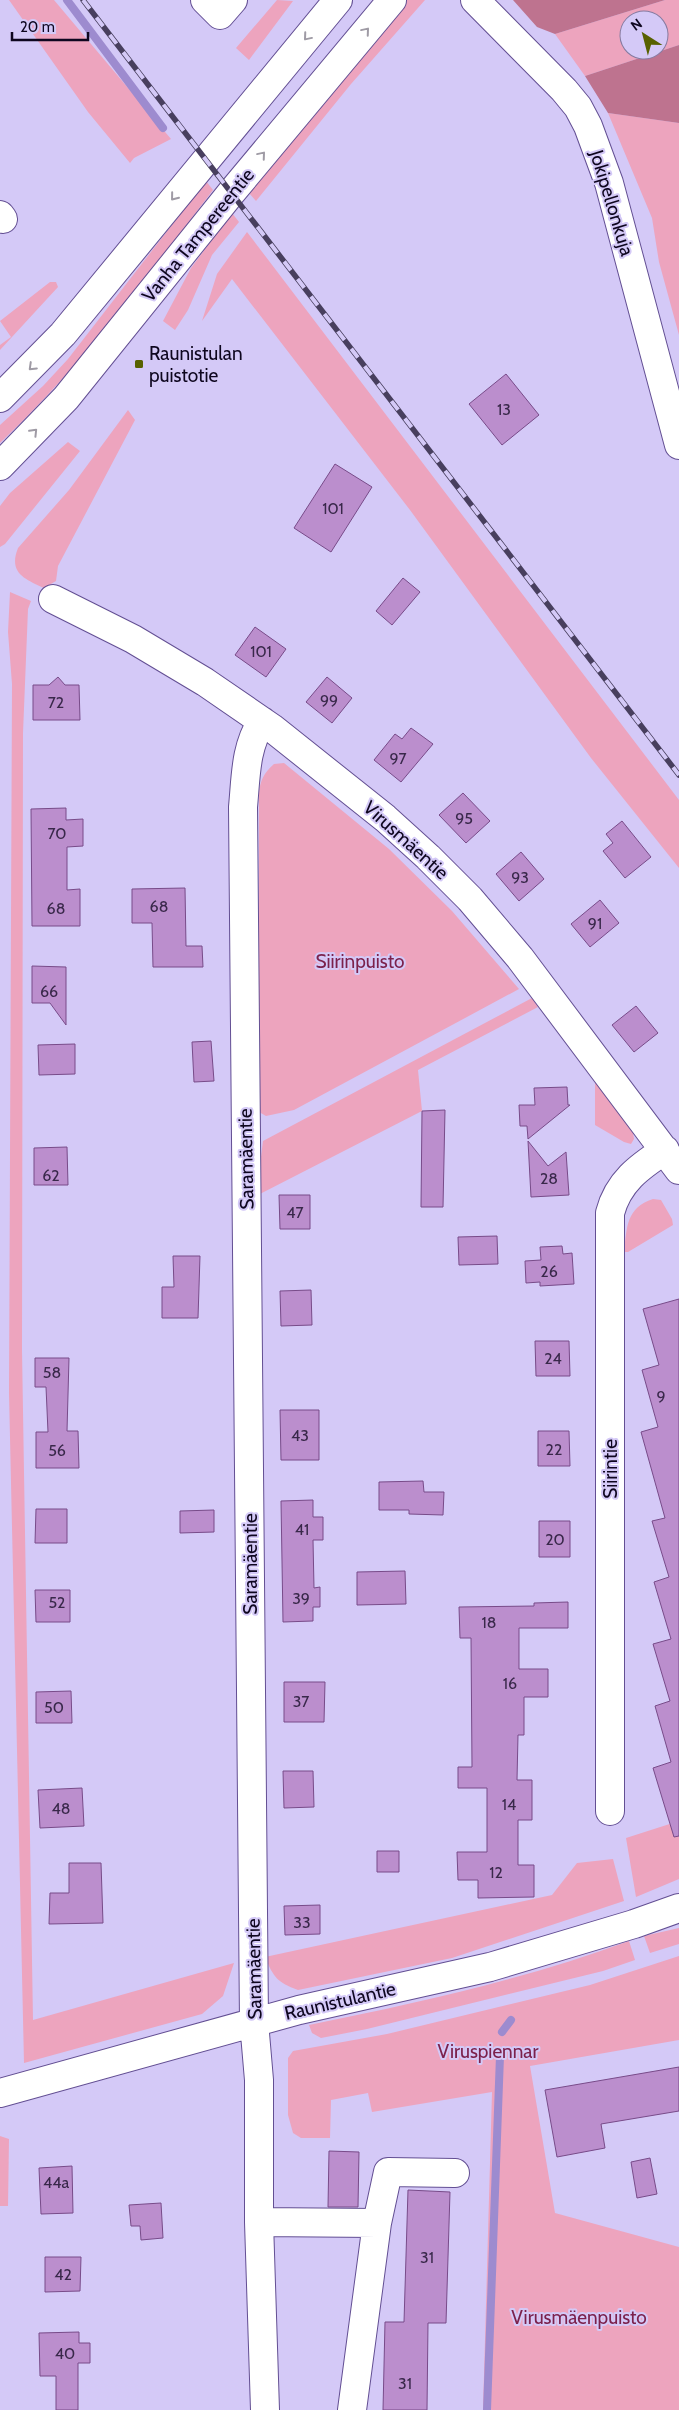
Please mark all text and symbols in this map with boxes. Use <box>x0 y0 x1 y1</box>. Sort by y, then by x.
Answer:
scale bar <box>12 10 89 42</box>
north arrow <box>619 10 669 60</box>
text: N <box>627 14 646 35</box>
text: 20 m <box>20 18 55 36</box>
one-way arrow <box>361 27 370 36</box>
one-way arrow <box>303 32 312 41</box>
street label: Jokipellonkuja <box>585 146 639 259</box>
one-way arrow <box>257 152 266 161</box>
street label: Vanha Tampereentie <box>137 163 259 306</box>
one-way arrow <box>172 191 180 200</box>
place label: Raunistulan puistotie <box>149 342 243 387</box>
marker: Raunistulan puistotie <box>133 358 145 370</box>
one-way arrow <box>29 361 38 370</box>
house number: 13 <box>497 400 511 419</box>
one-way arrow <box>29 428 38 437</box>
house number: 101 <box>322 499 344 518</box>
house number: 101 <box>250 642 272 661</box>
house number: 99 <box>320 691 338 710</box>
house number: 72 <box>48 693 64 712</box>
house number: 97 <box>389 749 407 768</box>
street label: Virusmäentie <box>359 796 453 884</box>
house number: 95 <box>455 809 473 828</box>
house number: 70 <box>47 824 67 843</box>
house number: 93 <box>511 868 529 887</box>
house number: 68 <box>150 897 168 916</box>
house number: 68 <box>47 899 65 918</box>
house number: 91 <box>588 914 602 933</box>
park label: Siirinpuisto <box>316 950 404 973</box>
house number: 66 <box>40 982 58 1001</box>
street label: Saramäentie <box>234 1108 258 1210</box>
house number: 62 <box>42 1166 60 1185</box>
house number: 28 <box>540 1169 558 1188</box>
house number: 47 <box>286 1203 304 1222</box>
house number: 26 <box>540 1262 558 1281</box>
house number: 24 <box>544 1349 562 1368</box>
house number: 58 <box>43 1363 61 1382</box>
house number: 9 <box>656 1387 666 1406</box>
house number: 43 <box>291 1426 309 1445</box>
street label: Siirintie <box>599 1439 622 1499</box>
house number: 22 <box>546 1440 562 1459</box>
house number: 56 <box>48 1441 66 1460</box>
street label: Saramäentie <box>239 1513 262 1615</box>
house number: 41 <box>295 1520 309 1539</box>
house number: 20 <box>545 1530 565 1549</box>
house number: 39 <box>292 1589 310 1608</box>
house number: 52 <box>48 1593 66 1612</box>
house number: 18 <box>482 1613 496 1632</box>
house number: 16 <box>503 1674 517 1693</box>
house number: 37 <box>293 1692 309 1711</box>
house number: 50 <box>44 1698 64 1717</box>
house number: 14 <box>502 1795 516 1814</box>
house number: 48 <box>52 1799 70 1818</box>
house number: 12 <box>489 1863 503 1882</box>
house number: 33 <box>293 1913 311 1932</box>
street label: Saramäentie <box>242 1918 266 2020</box>
street label: Raunistulantie <box>282 1977 398 2025</box>
park label: Viruspiennar <box>438 2040 539 2063</box>
house number: 44a <box>43 2173 69 2192</box>
house number: 31 <box>420 2248 434 2267</box>
house number: 42 <box>54 2265 72 2284</box>
park label: Virusmäenpuisto <box>511 2306 647 2329</box>
house number: 40 <box>55 2344 75 2363</box>
house number: 31 <box>398 2374 412 2393</box>

